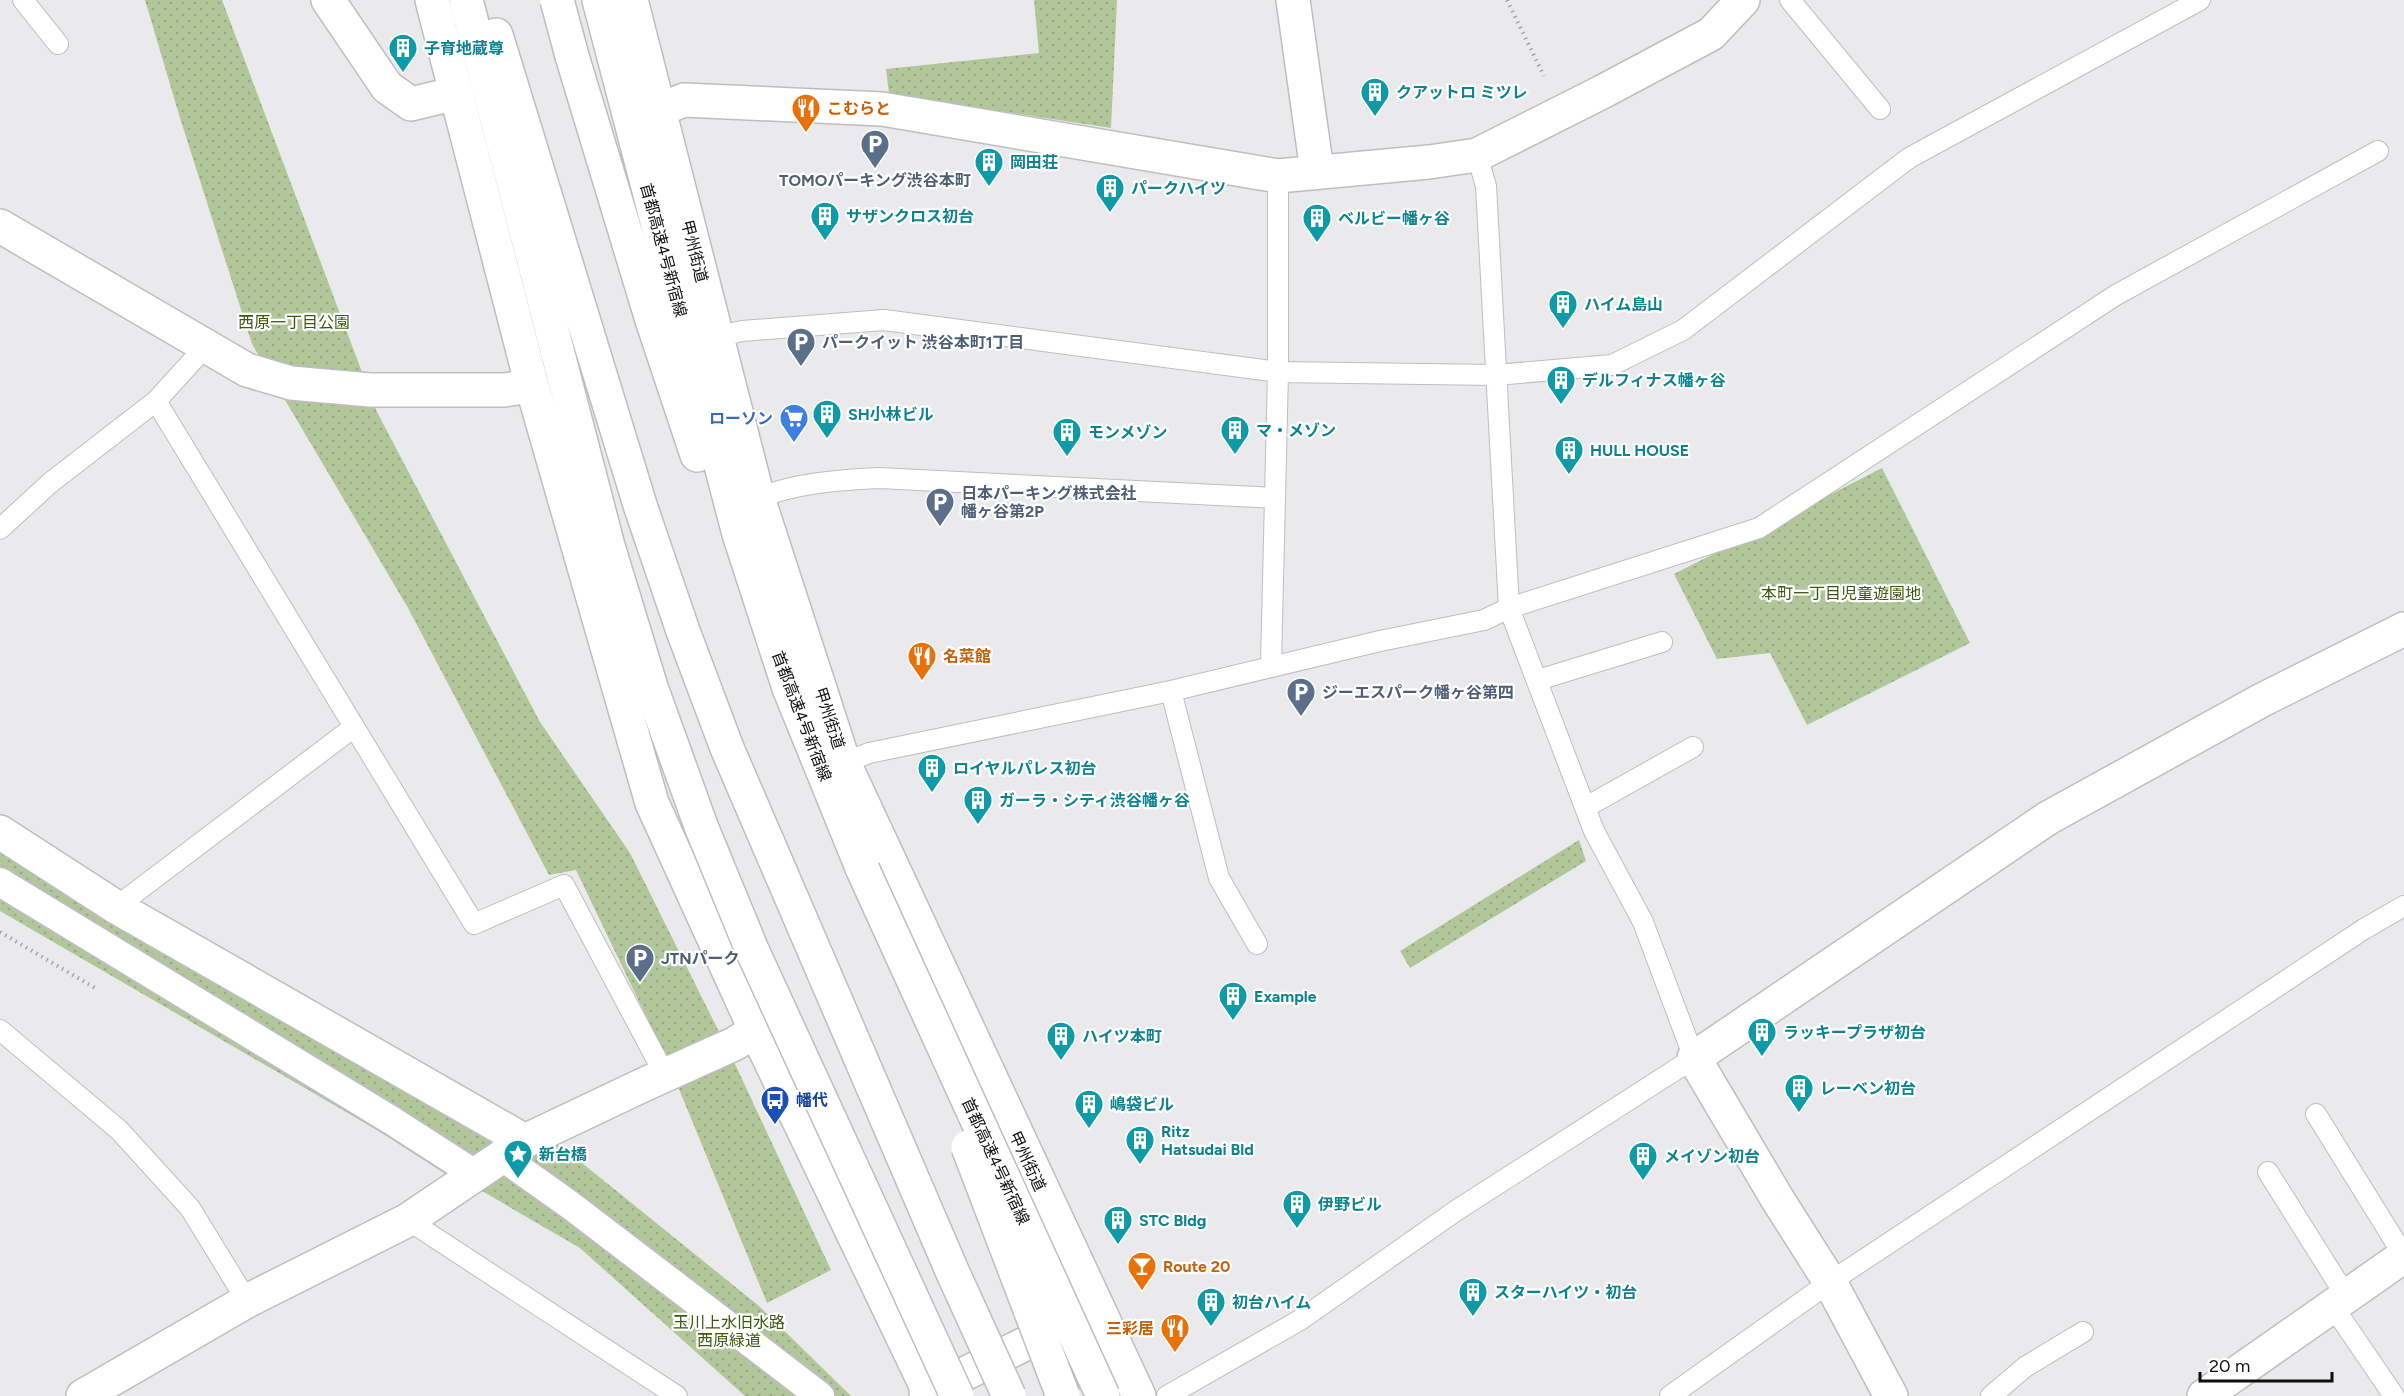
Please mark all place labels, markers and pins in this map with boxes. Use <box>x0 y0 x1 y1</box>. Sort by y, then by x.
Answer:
building icon: 子育地蔵尊 <box>387 32 419 74</box>
place label: 子育地蔵尊 <box>424 39 504 58</box>
building icon: クアットロ ミツレ <box>1359 76 1391 118</box>
place label: クアットロ ミツレ <box>1396 83 1528 102</box>
restaurant icon: こむらと <box>790 92 822 134</box>
place label: こむらと <box>827 99 891 118</box>
parking icon: TOMOパーキング渋谷本町 <box>859 128 891 170</box>
building icon: 岡田荘 <box>973 146 1005 188</box>
place label: 岡田荘 <box>1010 153 1058 172</box>
place label: TOMOパーキング渋谷本町 <box>779 171 971 190</box>
building icon: パークハイツ <box>1094 172 1126 214</box>
place label: パークハイツ <box>1131 179 1226 198</box>
building icon: サザンクロス初台 <box>809 200 841 242</box>
building icon: ベルビー幡ヶ谷 <box>1301 202 1333 244</box>
place label: サザンクロス初台 <box>846 207 974 226</box>
place label: ベルビー幡ヶ谷 <box>1338 209 1450 228</box>
building icon: ハイム島山 <box>1547 288 1579 330</box>
place label: ハイム島山 <box>1584 295 1663 314</box>
parking icon: パークイット 渋谷本町1丁目 <box>785 326 817 368</box>
place label: パークイット 渋谷本町1丁目 <box>822 333 1025 352</box>
building icon: デルフィナス幡ヶ谷 <box>1545 364 1577 406</box>
place label: デルフィナス幡ヶ谷 <box>1582 371 1726 390</box>
building icon: SH小林ビル <box>811 398 843 440</box>
supermarket icon: ローソン <box>778 402 810 444</box>
place label: SH小林ビル <box>848 405 934 424</box>
place label: ローソン <box>709 409 773 428</box>
building icon: マ・メゾン <box>1219 414 1251 456</box>
building icon: モンメゾン <box>1051 416 1083 458</box>
place label: マ・メゾン <box>1256 421 1336 440</box>
place label: モンメゾン <box>1088 423 1168 442</box>
building icon: HULL HOUSE <box>1553 434 1585 476</box>
place label: HULL HOUSE <box>1590 441 1689 460</box>
place label: 日本パーキング株式会社 幡ヶ谷第2P <box>961 484 1137 521</box>
parking icon: 日本パーキング株式会社 幡ヶ谷第2P <box>924 486 956 528</box>
restaurant icon: 名菜館 <box>906 640 938 682</box>
place label: 名菜館 <box>943 647 991 666</box>
parking icon: ジーエスパーク幡ヶ谷第四 <box>1285 676 1317 718</box>
place label: ジーエスパーク幡ヶ谷第四 <box>1322 683 1514 702</box>
building icon: ロイヤルパレス初台 <box>916 752 948 794</box>
place label: ロイヤルパレス初台 <box>953 759 1097 778</box>
building icon: ガーラ・シティ渋谷幡ヶ谷 <box>962 784 994 826</box>
place label: ガーラ・シティ渋谷幡ヶ谷 <box>999 791 1190 810</box>
parking icon: JTNパーク <box>624 942 656 984</box>
place label: JTNパーク <box>661 949 740 968</box>
building icon: Example <box>1217 980 1249 1022</box>
place label: Example <box>1254 987 1317 1006</box>
building icon: ラッキープラザ初台 <box>1746 1016 1778 1058</box>
building icon: ハイツ本町 <box>1045 1020 1077 1062</box>
place label: ラッキープラザ初台 <box>1783 1023 1926 1042</box>
place label: ハイツ本町 <box>1082 1027 1162 1046</box>
building icon: レーベン初台 <box>1783 1072 1815 1114</box>
place label: レーベン初台 <box>1820 1079 1916 1098</box>
bus stop icon: 幡代 <box>759 1084 791 1126</box>
building icon: 嶋袋ビル <box>1073 1088 1105 1130</box>
place label: 幡代 <box>796 1091 828 1110</box>
place label: 嶋袋ビル <box>1110 1095 1174 1114</box>
place label: Ritz Hatsudai Bld <box>1161 1122 1254 1159</box>
building icon: Ritz Hatsudai Bld <box>1124 1124 1156 1166</box>
place icon: 新台橋 <box>502 1138 534 1180</box>
building icon: メイゾン初台 <box>1627 1140 1659 1182</box>
place label: 新台橋 <box>539 1145 587 1164</box>
place label: メイゾン初台 <box>1664 1147 1760 1166</box>
building icon: 伊野ビル <box>1281 1188 1313 1230</box>
place label: 伊野ビル <box>1317 1195 1382 1214</box>
building icon: STC Bldg <box>1102 1204 1134 1246</box>
place label: STC Bldg <box>1139 1211 1206 1230</box>
bar icon: Route 20 <box>1126 1250 1158 1292</box>
place label: Route 20 <box>1163 1257 1230 1276</box>
building icon: スターハイツ・初台 <box>1457 1276 1489 1318</box>
place label: スターハイツ・初台 <box>1494 1283 1637 1302</box>
building icon: 初台ハイム <box>1195 1286 1227 1328</box>
place label: 初台ハイム <box>1232 1293 1311 1312</box>
restaurant icon: 三彩居 <box>1159 1312 1191 1354</box>
place label: 三彩居 <box>1106 1319 1154 1338</box>

